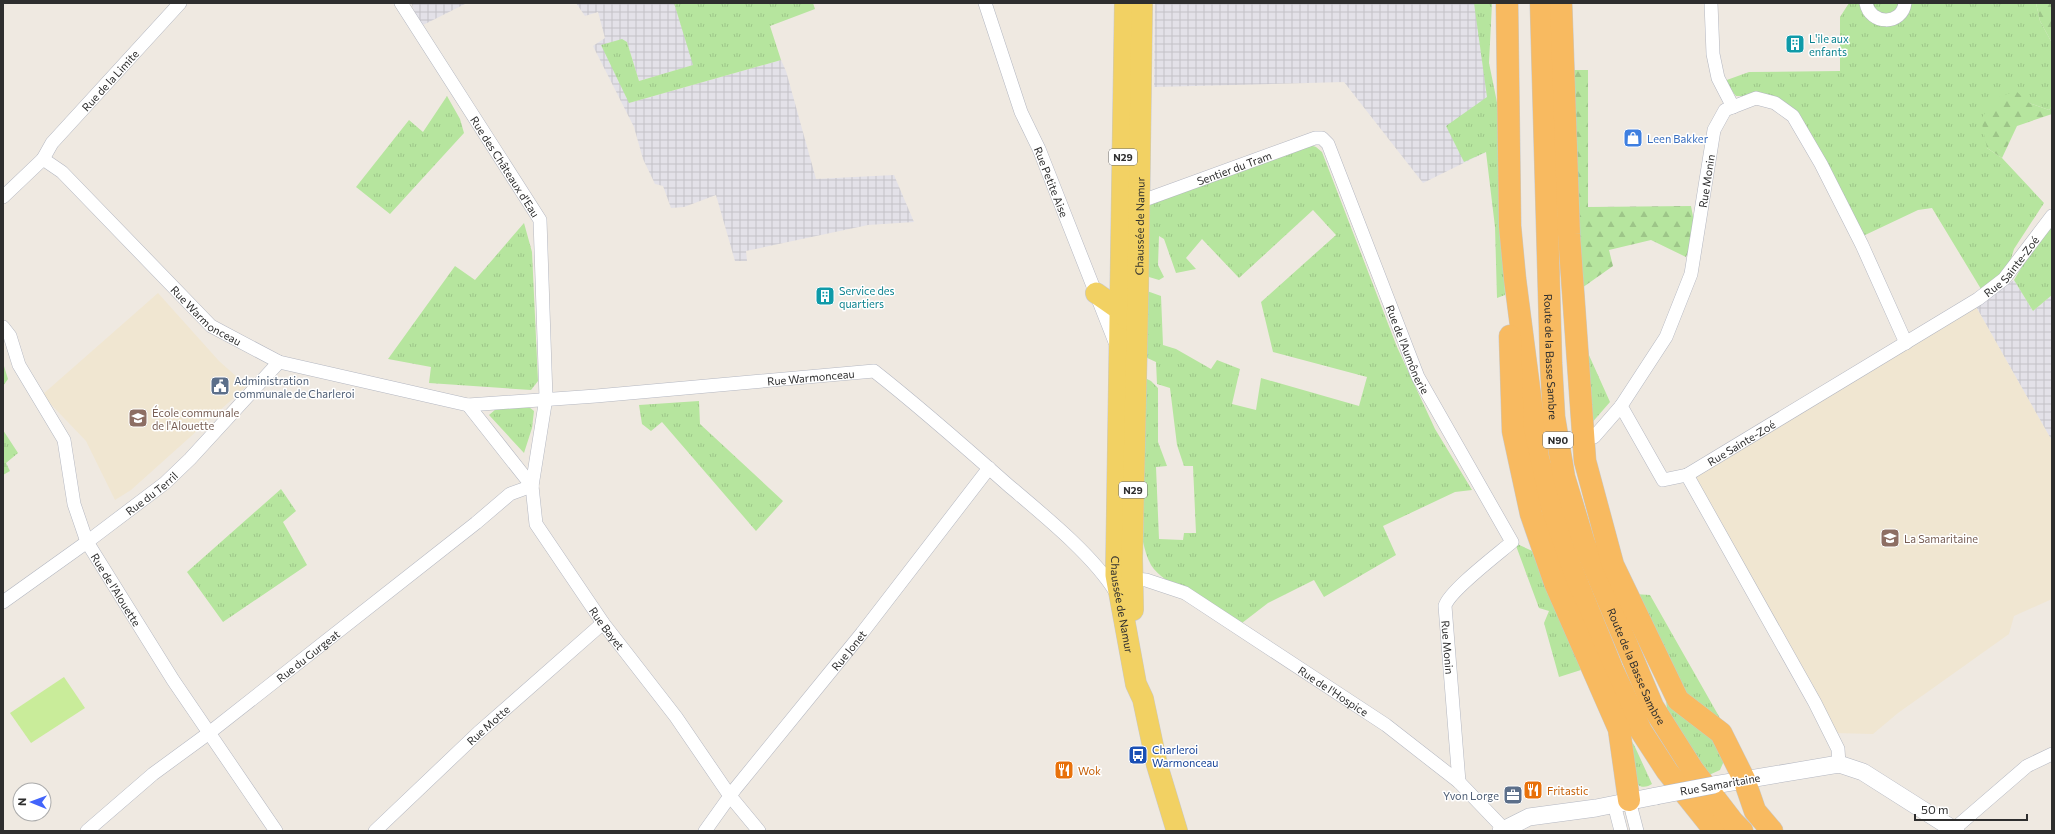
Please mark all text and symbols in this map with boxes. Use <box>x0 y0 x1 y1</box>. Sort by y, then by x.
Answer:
place label: L'ile aux enfants <box>1809 32 1849 58</box>
building icon: L'ile aux enfants <box>1784 33 1806 55</box>
street label: Rue de la Limite <box>79 47 141 113</box>
street label: Rue des Châteaux d'Eau <box>468 113 543 219</box>
shop icon: Leen Bakker <box>1622 127 1644 149</box>
place label: Leen Bakker <box>1647 132 1709 145</box>
street label: Rue Petite Aise <box>1032 144 1072 219</box>
street label: Sentier du Tram <box>1195 148 1273 187</box>
road number: N29 <box>1109 149 1137 165</box>
street label: Rue Monin <box>1695 153 1717 209</box>
street label: Chaussée de Namur <box>1132 176 1146 275</box>
street label: Rue Sainte-Zoé <box>1981 233 2041 299</box>
street label: Rue Warmonceau <box>169 282 244 347</box>
place label: Service des quartiers <box>839 284 895 310</box>
building icon: Service des quartiers <box>814 285 836 307</box>
street label: Route de la Basse Sambre <box>1543 294 1561 420</box>
street label: Rue de l'Aumônerie <box>1384 303 1433 396</box>
street label: Rue Warmonceau <box>766 366 855 387</box>
place label: Administration communale de Charleroi <box>234 374 355 400</box>
public building icon: Administration communale de Charleroi <box>209 375 231 397</box>
place label: École communale de l'Alouette <box>152 405 239 432</box>
school or university icon: École communale de l'Alouette <box>127 407 149 429</box>
street label: Rue Sainte-Zoé <box>1705 417 1777 468</box>
road number: N90 <box>1543 432 1573 448</box>
street label: Rue du Terril <box>123 468 180 517</box>
road number: N29 <box>1119 482 1147 498</box>
school or university icon: La Samaritaine <box>1879 527 1901 549</box>
place label: La Samaritaine <box>1904 532 1978 545</box>
street label: Rue de l'Alouette <box>89 550 144 629</box>
street label: Chaussée de Namur <box>1109 556 1137 654</box>
street label: Rue Bayet <box>587 604 628 652</box>
street label: Route de la Basse Sambre <box>1605 606 1669 727</box>
street label: Rue Monin <box>1440 620 1457 675</box>
street label: Rue du Gurgeat <box>273 626 342 684</box>
street label: Rue Jonet <box>828 627 869 672</box>
street label: Rue de l'Hospice <box>1296 663 1371 718</box>
street label: Rue Motte <box>464 702 512 747</box>
place label: Charleroi Warmonceau <box>1152 743 1218 769</box>
bus stop icon: Charleroi Warmonceau <box>1127 744 1149 766</box>
restaurant icon: Wok <box>1053 759 1075 781</box>
place label: Wok <box>1078 764 1101 777</box>
street label: Rue Samaritaine <box>1679 771 1761 797</box>
restaurant icon: Fritastic <box>1522 779 1544 801</box>
north arrow <box>12 782 52 822</box>
office icon: Yvon Lorge <box>1502 784 1524 806</box>
place label: Fritastic <box>1547 784 1588 797</box>
place label: Yvon Lorge <box>1443 789 1499 802</box>
scale bar <box>1915 796 2027 822</box>
text: N <box>15 798 28 806</box>
text: 50 m <box>1921 802 1949 816</box>

